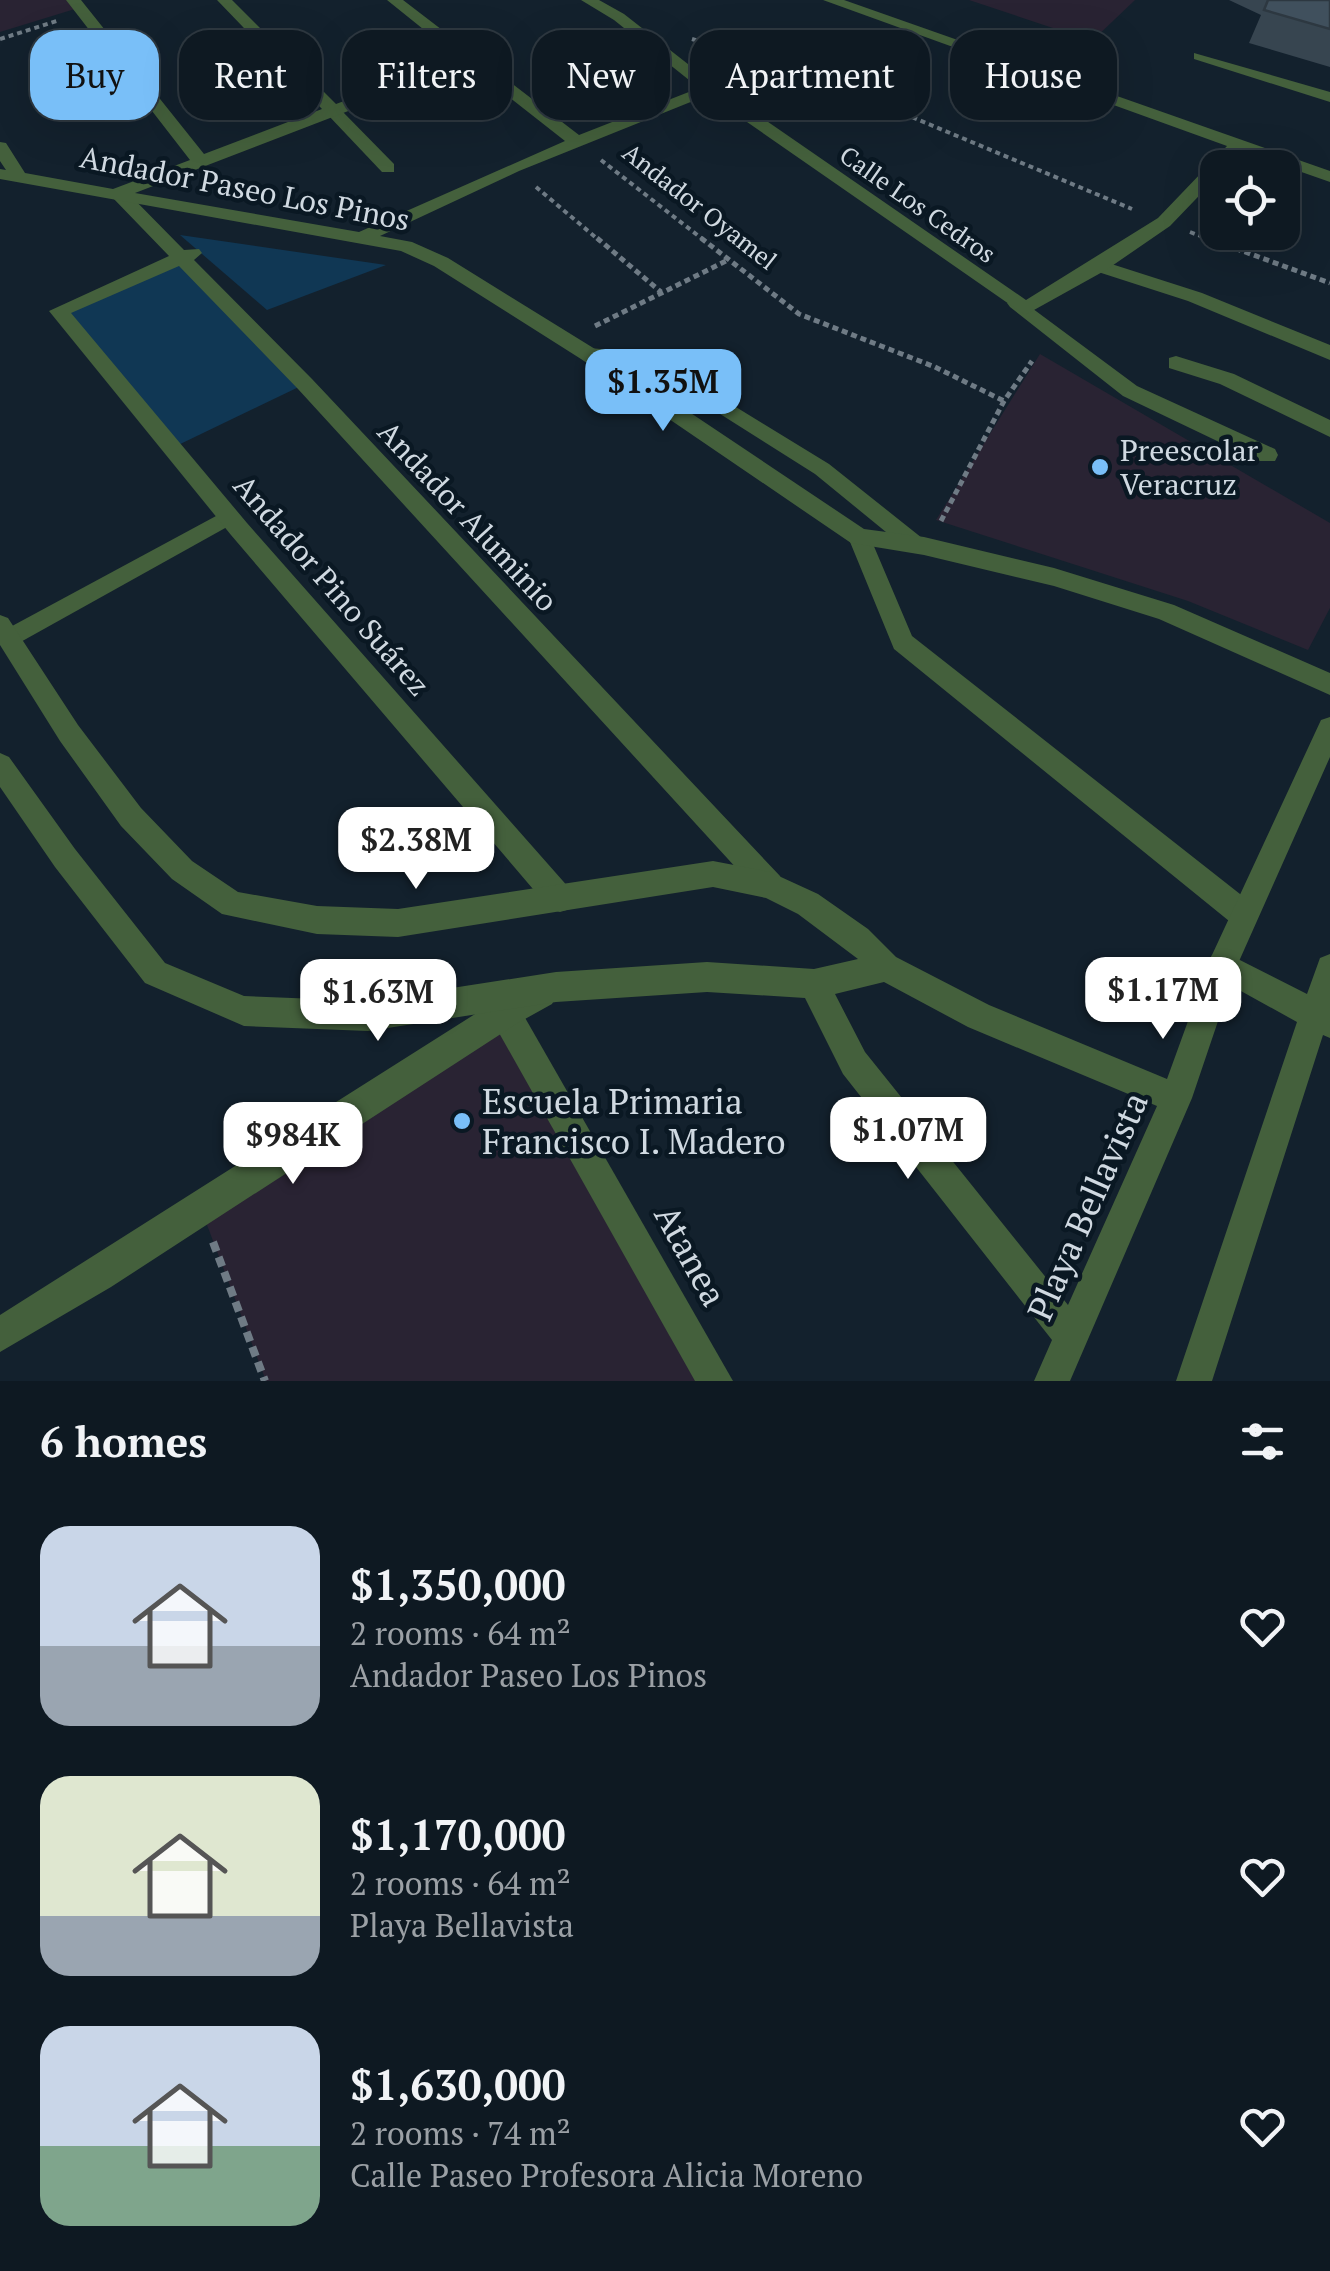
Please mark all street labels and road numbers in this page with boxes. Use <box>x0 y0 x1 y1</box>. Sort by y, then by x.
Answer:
street label: Andador Oyamel <box>616 135 784 277</box>
street label: Andador Paseo Los Pinos <box>77 136 413 240</box>
street label: Calle Los Cedros <box>834 138 1002 270</box>
street label: Andador Aluminio <box>369 412 567 620</box>
street label: Andador Pino Suárez <box>225 466 439 704</box>
street label: Playa Bellavista <box>1016 1085 1158 1327</box>
street label: Atanea <box>644 1196 738 1314</box>

